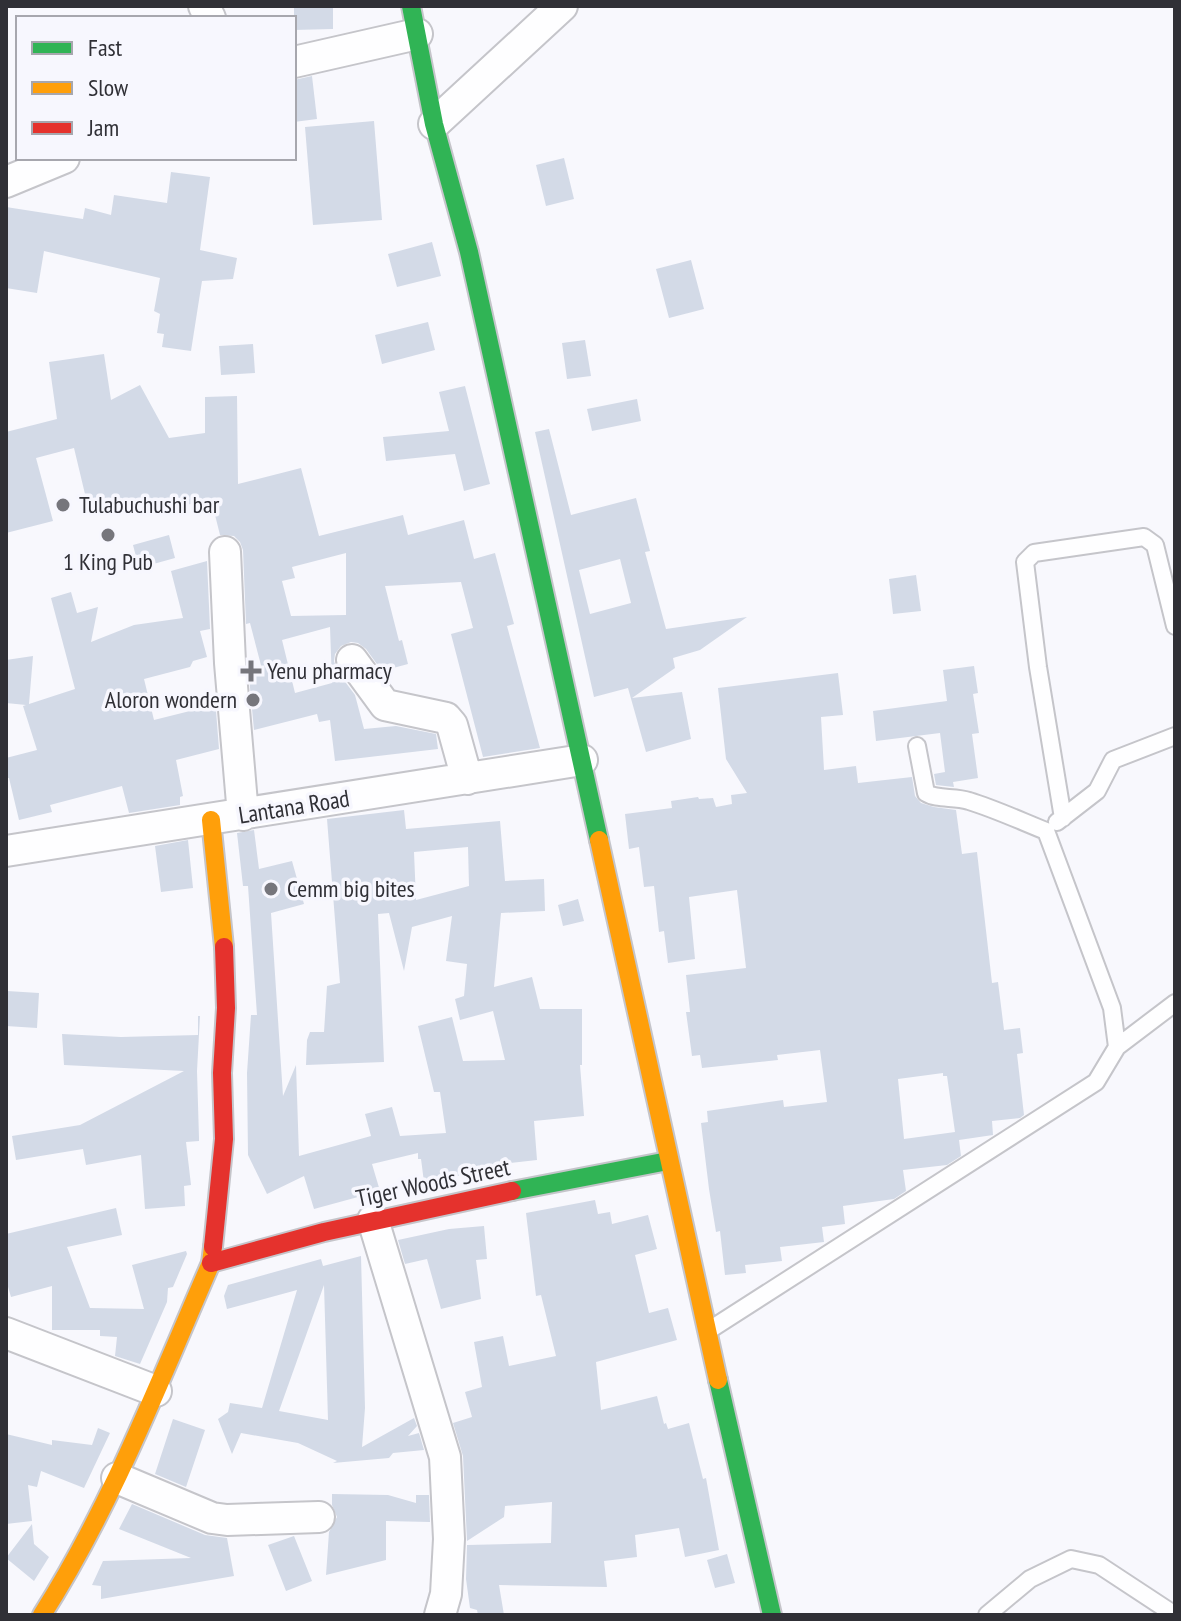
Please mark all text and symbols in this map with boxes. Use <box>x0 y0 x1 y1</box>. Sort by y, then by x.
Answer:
legend <box>16 16 296 160</box>
text: Fast <box>88 32 123 63</box>
text: Slow <box>88 72 129 103</box>
text: Jam <box>87 112 119 143</box>
place label: Tulabuchushi bar <box>79 489 220 520</box>
marker: Tulabuchushi bar <box>54 496 72 514</box>
marker: 1 King Pub <box>99 526 117 544</box>
place label: 1 King Pub <box>63 546 153 577</box>
place label: Yenu pharmacy <box>267 655 392 686</box>
marker: Yenu pharmacy <box>242 662 260 680</box>
place label: Aloron wondern <box>105 684 237 715</box>
marker: Aloron wondern <box>244 691 262 709</box>
street label: Lantana Road <box>236 782 352 831</box>
place label: Cemm big bites <box>287 873 415 904</box>
marker: Cemm big bites <box>262 880 280 898</box>
street label: Tiger Woods Street <box>353 1151 513 1214</box>

